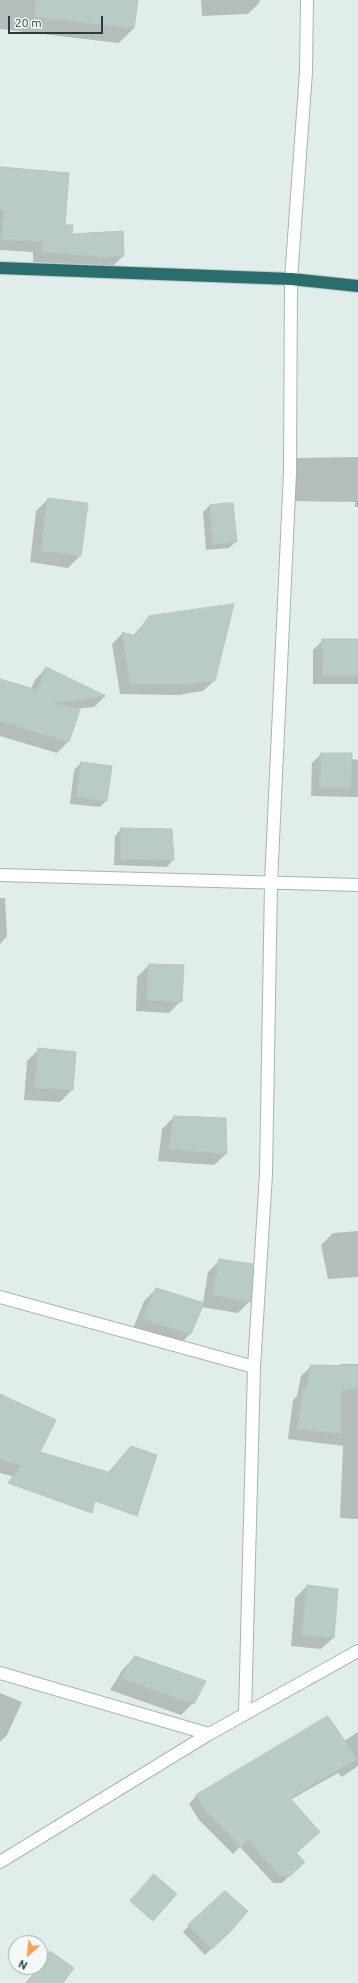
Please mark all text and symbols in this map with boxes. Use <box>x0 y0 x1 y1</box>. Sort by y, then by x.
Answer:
scale bar <box>10 8 105 34</box>
text: 20 m <box>15 16 42 29</box>
north arrow <box>8 1935 48 1975</box>
text: N <box>17 1958 29 1972</box>

